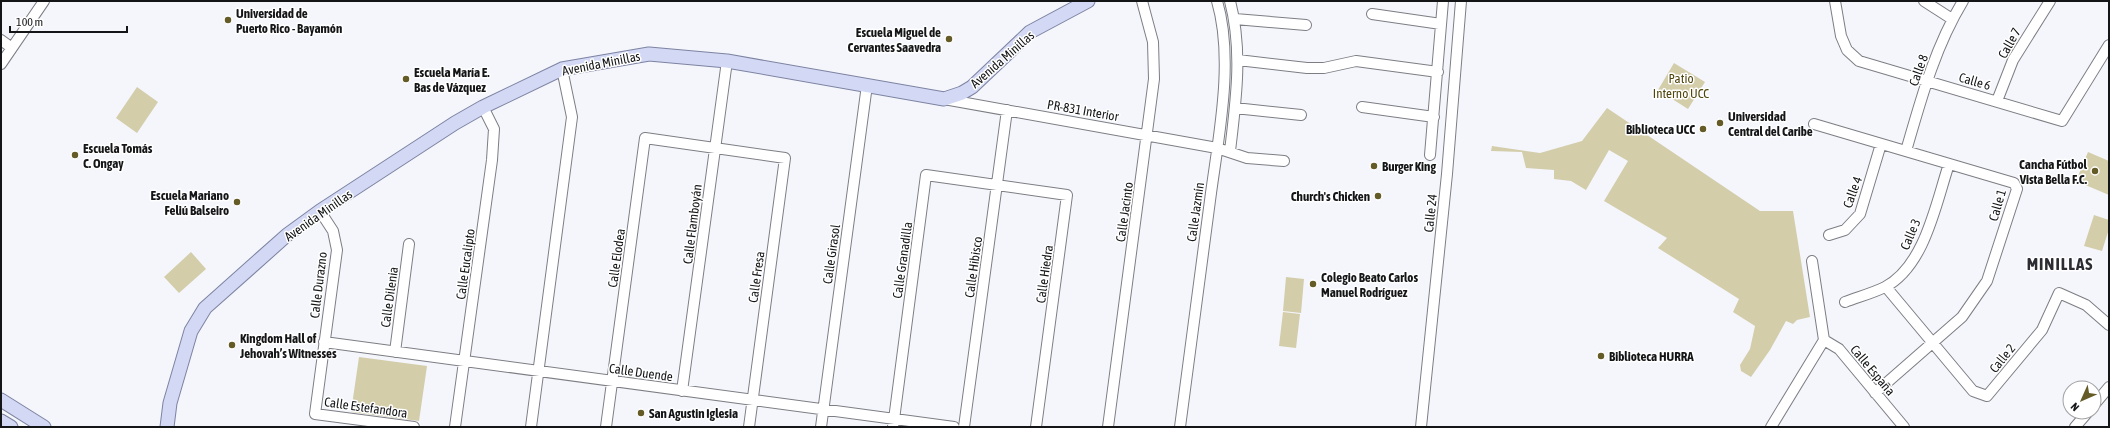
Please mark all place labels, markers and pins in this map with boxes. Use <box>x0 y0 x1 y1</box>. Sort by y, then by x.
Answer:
place label: Universidad de Puerto Rico - Bayamón <box>236 6 342 36</box>
marker: Universidad de Puerto Rico - Bayamón <box>223 15 233 25</box>
place label: Escuela Miguel de Cervantes Saavedra <box>848 25 941 55</box>
marker: Escuela Miguel de Cervantes Saavedra <box>944 34 954 44</box>
place label: Escuela María E. Bas de Vázquez <box>414 65 490 95</box>
marker: Escuela María E. Bas de Vázquez <box>401 74 411 84</box>
place label: Universidad Central del Caribe <box>1728 109 1813 139</box>
marker: Universidad Central del Caribe <box>1715 118 1725 128</box>
place label: Biblioteca UCC <box>1626 122 1695 137</box>
marker: Biblioteca UCC <box>1698 124 1708 134</box>
place label: Escuela Tomás C. Ongay <box>83 141 153 171</box>
marker: Escuela Tomás C. Ongay <box>70 150 80 160</box>
place label: Cancha Fútbol Vista Bella F.C. <box>2019 157 2088 187</box>
place label: Burger King <box>1382 159 1436 174</box>
marker: Burger King <box>1369 161 1379 171</box>
marker: Cancha Fútbol Vista Bella F.C. <box>2090 166 2100 176</box>
place label: Escuela Mariano Feliú Balseiro <box>151 188 229 218</box>
place label: Church's Chicken <box>1291 189 1370 204</box>
marker: Church's Chicken <box>1373 191 1383 201</box>
marker: Escuela Mariano Feliú Balseiro <box>232 197 242 207</box>
place label: Colegio Beato Carlos Manuel Rodríguez <box>1321 270 1418 300</box>
marker: Colegio Beato Carlos Manuel Rodríguez <box>1308 279 1318 289</box>
place label: Kingdom Hall of Jehovah’s Witnesses <box>239 331 337 361</box>
marker: Kingdom Hall of Jehovah’s Witnesses <box>227 340 237 350</box>
place label: Biblioteca HURRA <box>1609 349 1694 364</box>
marker: Biblioteca HURRA <box>1596 351 1606 361</box>
place label: San Agustin Iglesia <box>649 406 738 421</box>
marker: San Agustin Iglesia <box>636 408 646 418</box>

